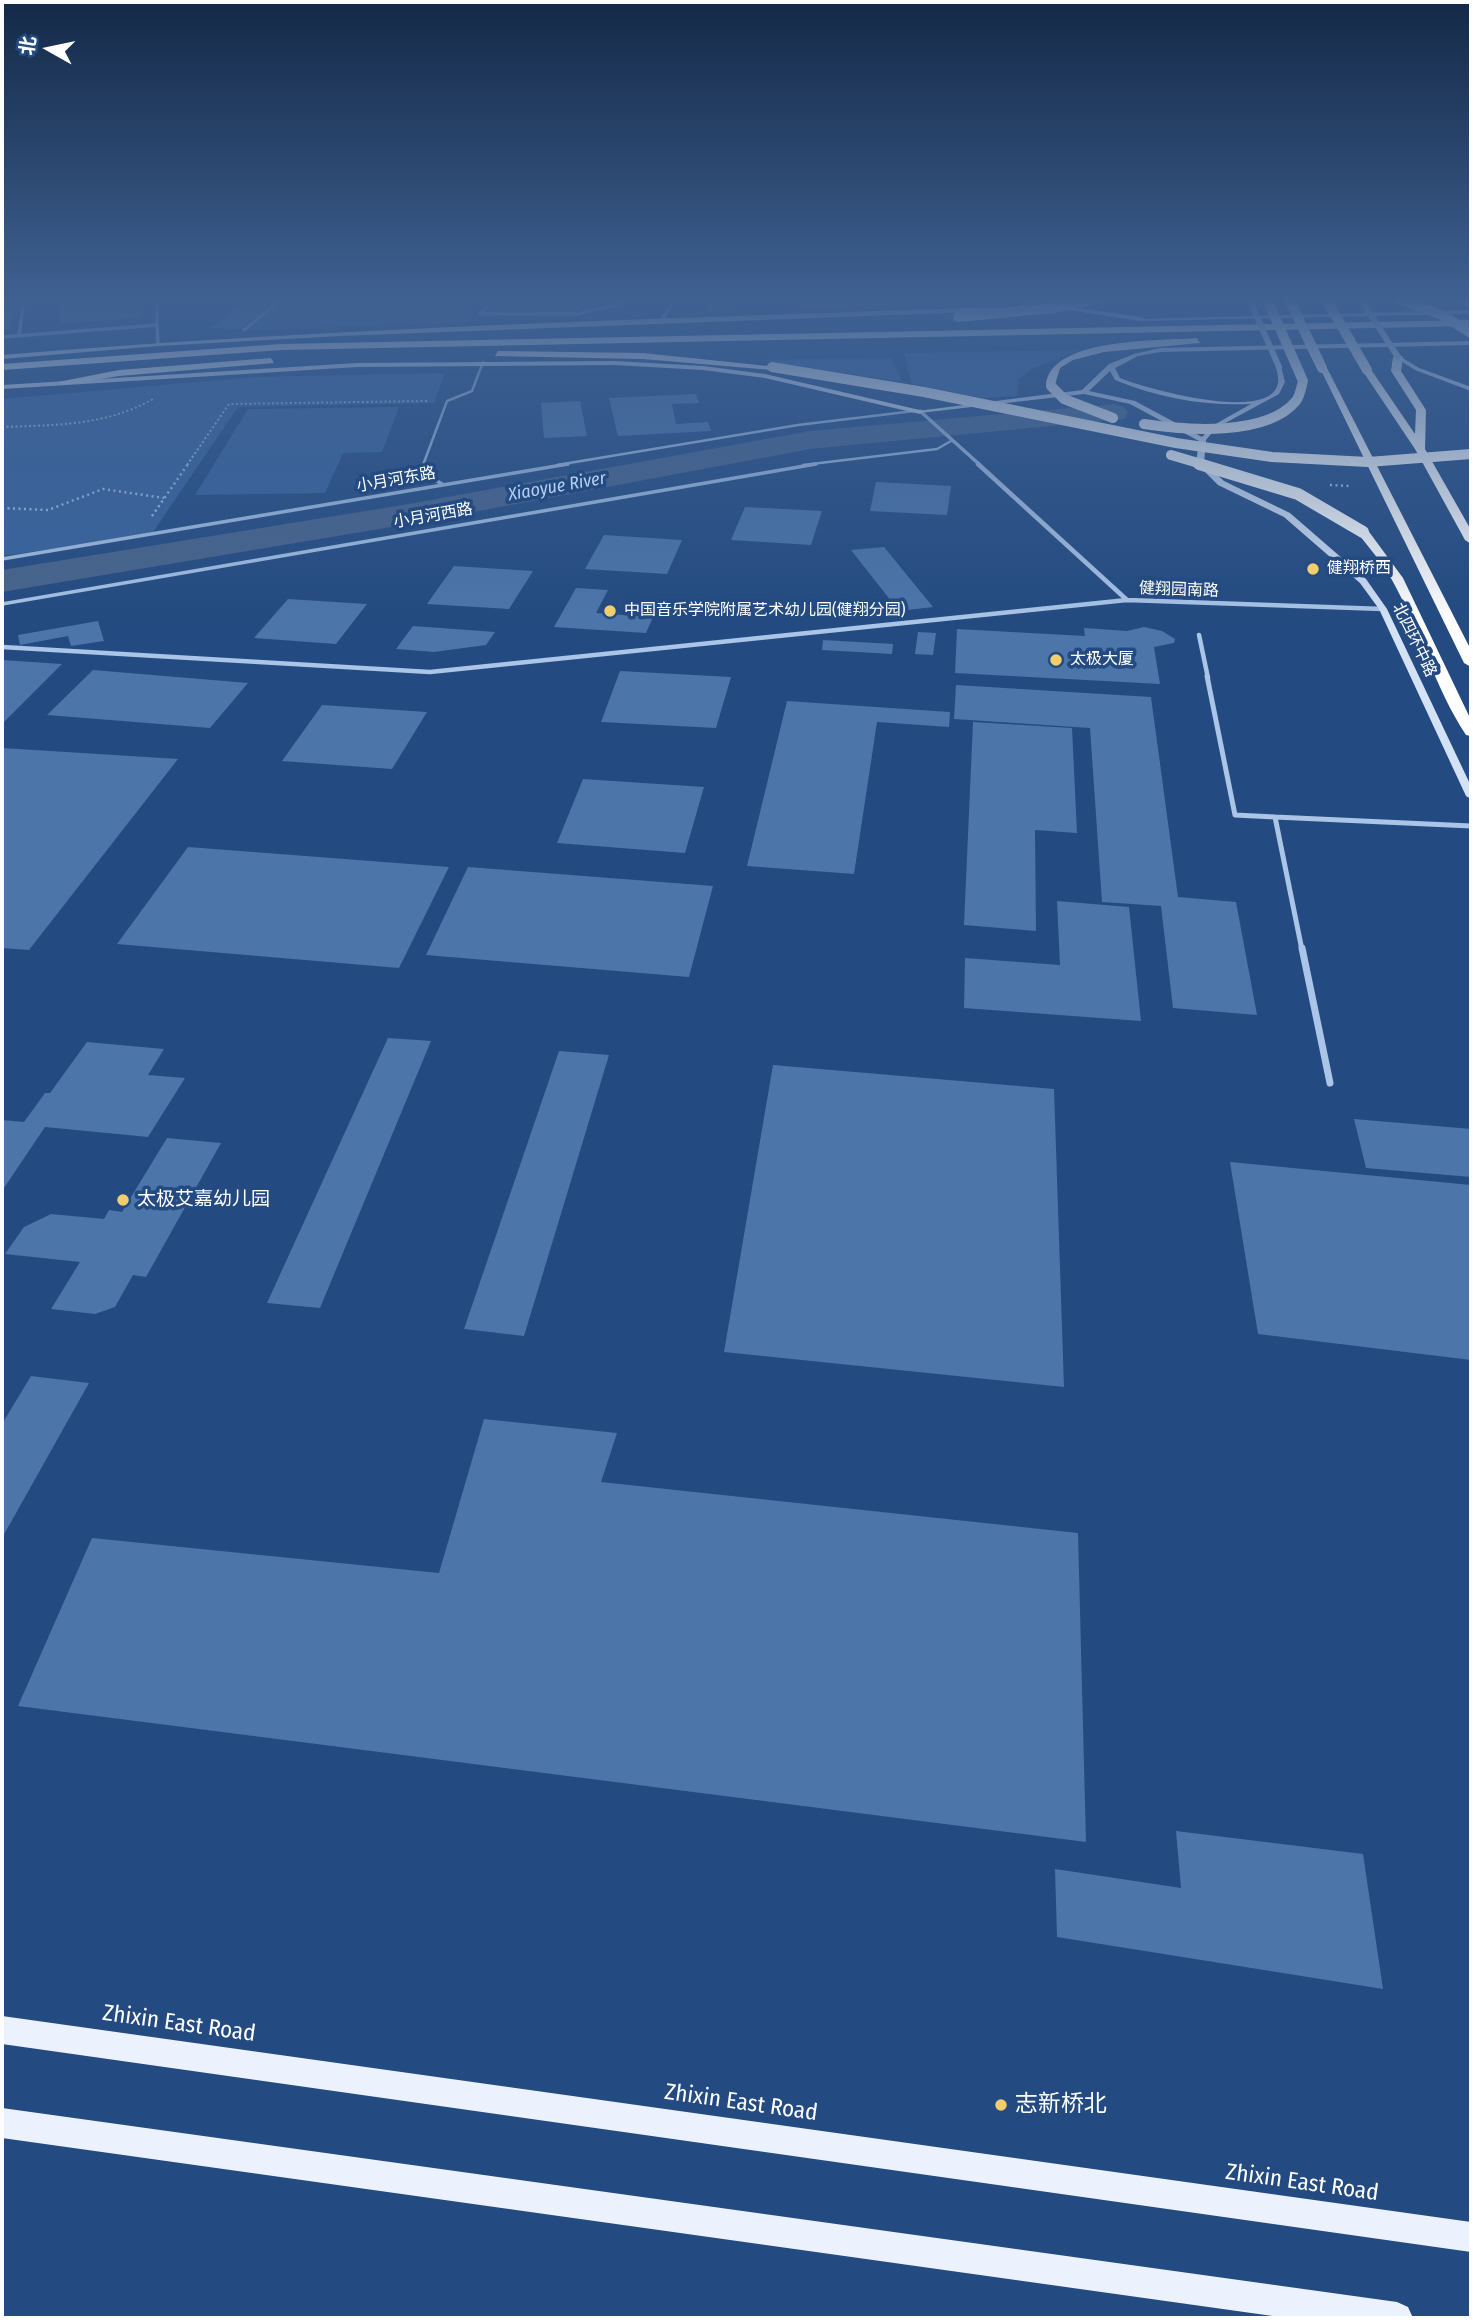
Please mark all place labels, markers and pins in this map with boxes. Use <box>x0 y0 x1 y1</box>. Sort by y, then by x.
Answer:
place label: 健翔桥西 <box>1327 559 1391 579</box>
marker: 健翔桥西 <box>1305 561 1321 577</box>
place label: 中国音乐学院附属艺术幼儿园(健翔分园) <box>624 601 905 621</box>
marker: 中国音乐学院附属艺术幼儿园(健翔分园) <box>602 603 618 619</box>
place label: 太极大厦 <box>1070 650 1134 670</box>
marker: 太极大厦 <box>1048 652 1064 668</box>
place label: 太极艾嘉幼儿园 <box>137 1189 270 1211</box>
marker: 太极艾嘉幼儿园 <box>115 1192 131 1208</box>
place label: 志新桥北 <box>1015 2091 1107 2119</box>
marker: 志新桥北 <box>993 2097 1009 2113</box>

